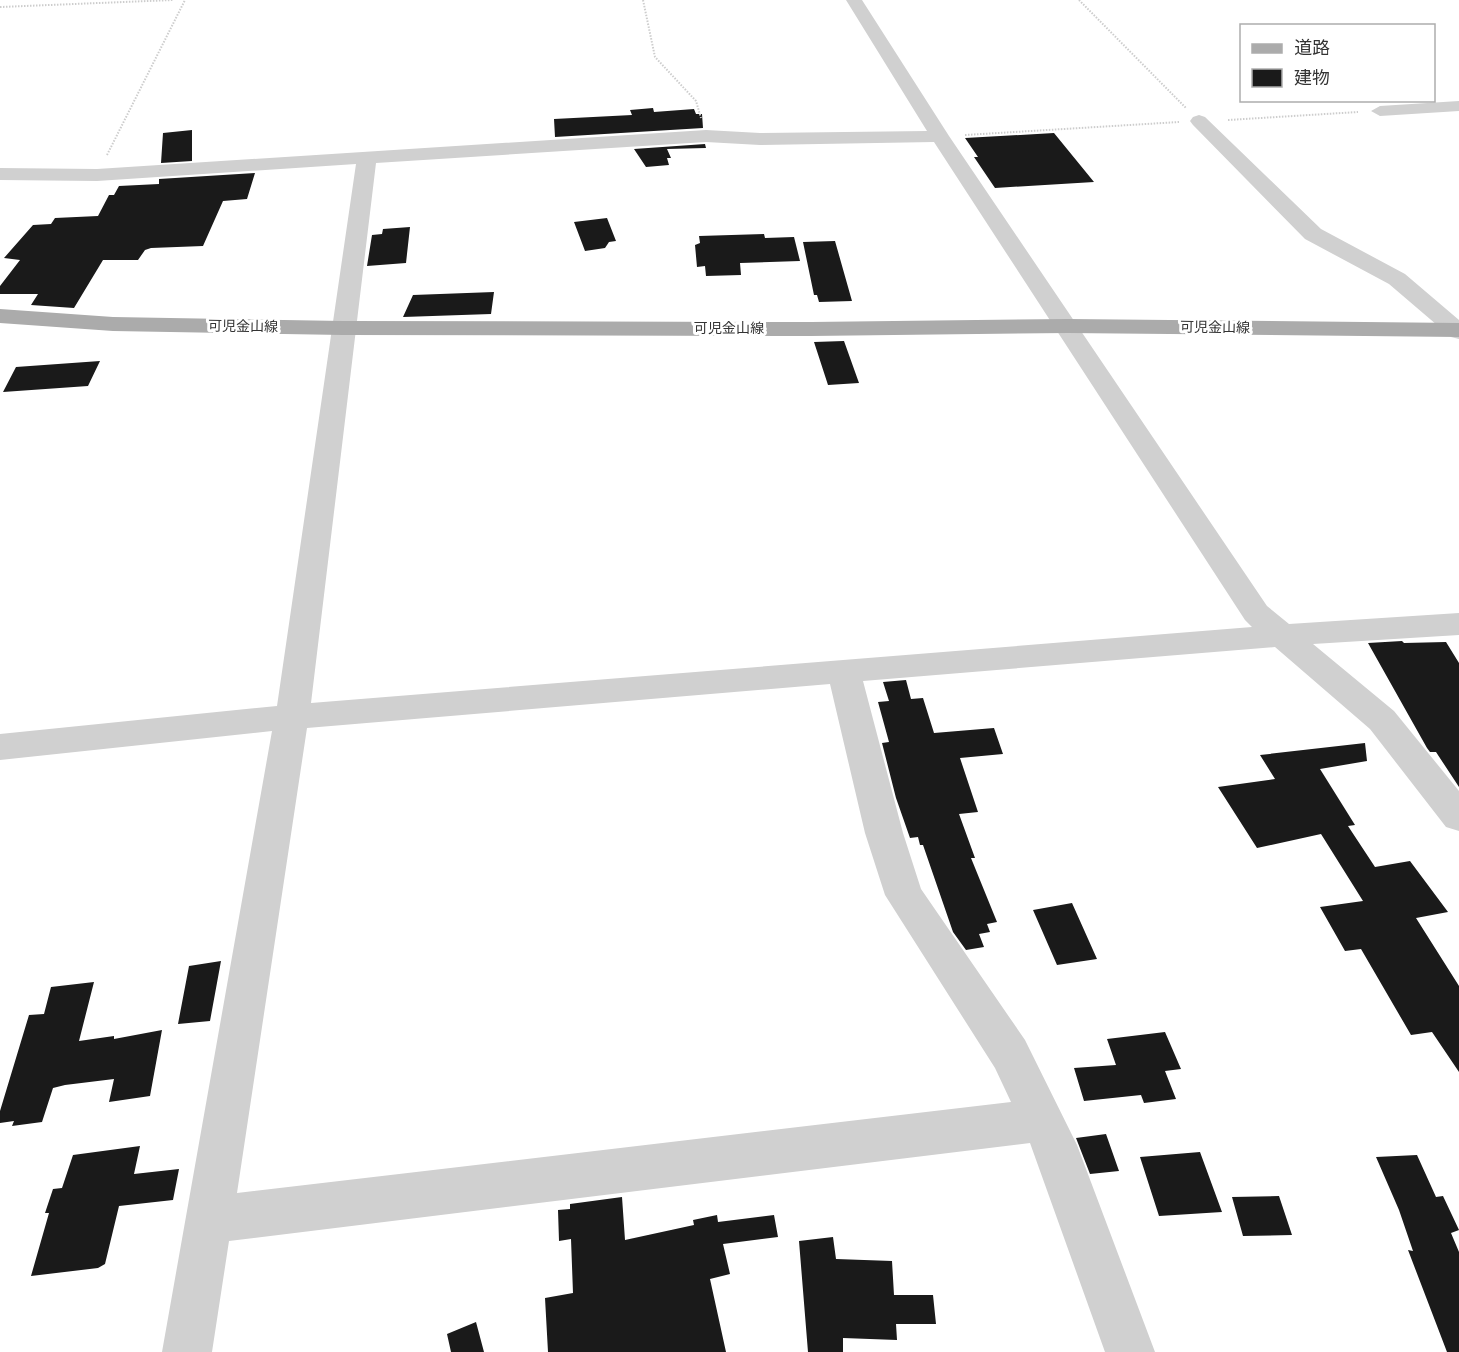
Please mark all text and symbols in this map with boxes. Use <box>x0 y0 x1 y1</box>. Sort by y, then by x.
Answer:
legend <box>1240 24 1435 102</box>
text: 道路 <box>1294 37 1330 58</box>
text: 建物 <box>1294 67 1330 88</box>
street label: 可児金山線 <box>208 317 278 335</box>
street label: 可児金山線 <box>1180 318 1250 336</box>
street label: 可児金山線 <box>694 320 764 336</box>

